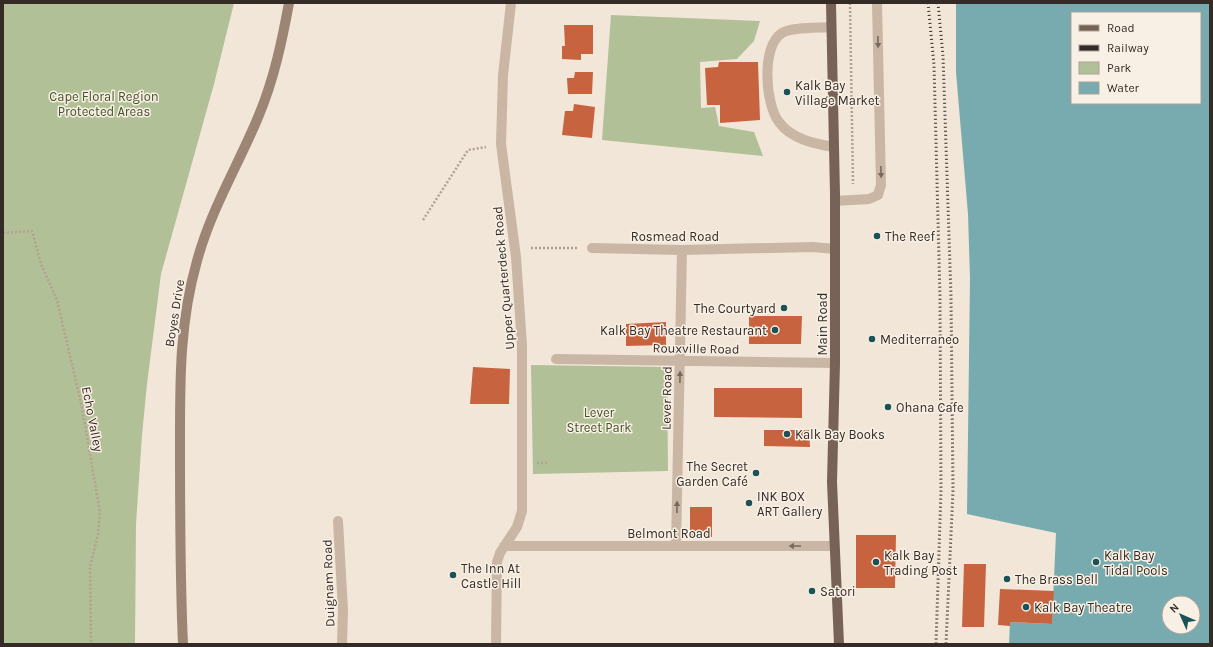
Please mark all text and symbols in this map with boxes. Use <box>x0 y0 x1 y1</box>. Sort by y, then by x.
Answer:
legend <box>1071 12 1201 104</box>
text: Road <box>1107 21 1135 35</box>
one-way arrow <box>875 36 881 49</box>
text: Railway <box>1107 41 1149 55</box>
text: Park <box>1107 61 1132 75</box>
place label: Kalk Bay Village Market <box>795 78 880 108</box>
text: Water <box>1107 81 1140 95</box>
marker: Kalk Bay Village Market <box>782 87 792 97</box>
park label: Cape Floral Region Protected Areas <box>49 89 159 119</box>
one-way arrow <box>878 166 884 179</box>
street label: Upper Quarterdeck Road <box>490 206 517 350</box>
street label: Rosmead Road <box>631 229 719 244</box>
place label: The Reef <box>885 229 935 244</box>
marker: The Reef <box>872 231 882 241</box>
street label: Boyes Drive <box>162 278 187 348</box>
street label: Main Road <box>815 293 830 355</box>
place label: The Courtyard <box>694 301 776 316</box>
marker: The Courtyard <box>779 303 789 313</box>
place label: Kalk Bay Theatre Restaurant <box>600 323 767 338</box>
marker: Kalk Bay Theatre Restaurant <box>770 325 780 335</box>
place label: Mediterraneo <box>880 332 959 347</box>
marker: Mediterraneo <box>867 334 877 344</box>
street label: Rouxville Road <box>652 340 740 357</box>
street label: Lever Road <box>658 366 675 430</box>
one-way arrow <box>676 371 683 383</box>
street label: Echo Valley <box>79 385 106 453</box>
place label: Ohana Cafe <box>896 400 964 415</box>
marker: Ohana Cafe <box>883 402 893 412</box>
park label: Lever Street Park <box>566 405 632 435</box>
place label: Kalk Bay Books <box>795 427 885 442</box>
marker: Kalk Bay Books <box>782 429 792 439</box>
place label: The Secret Garden Café <box>676 459 748 489</box>
marker: The Secret Garden Café <box>751 468 761 478</box>
place label: INK BOX ART Gallery <box>757 489 822 519</box>
marker: INK BOX ART Gallery <box>744 498 754 508</box>
one-way arrow <box>674 500 680 513</box>
street label: Belmont Road <box>627 526 711 541</box>
street label: Duignam Road <box>319 539 338 627</box>
one-way arrow <box>788 543 801 549</box>
place label: Kalk Bay Trading Post <box>884 548 957 578</box>
place label: Kalk Bay Tidal Pools <box>1104 548 1168 578</box>
marker: Kalk Bay Trading Post <box>871 557 881 567</box>
marker: Kalk Bay Tidal Pools <box>1091 557 1101 567</box>
place label: The Inn At Castle Hill <box>461 561 521 591</box>
marker: The Inn At Castle Hill <box>448 570 458 580</box>
place label: The Brass Bell <box>1015 572 1098 587</box>
marker: The Brass Bell <box>1002 574 1012 584</box>
place label: Satori <box>820 584 856 599</box>
marker: Satori <box>807 586 817 596</box>
north arrow <box>1161 595 1201 635</box>
place label: Kalk Bay Theatre <box>1034 600 1132 615</box>
text: N <box>1167 601 1182 616</box>
marker: Kalk Bay Theatre <box>1021 602 1031 612</box>

